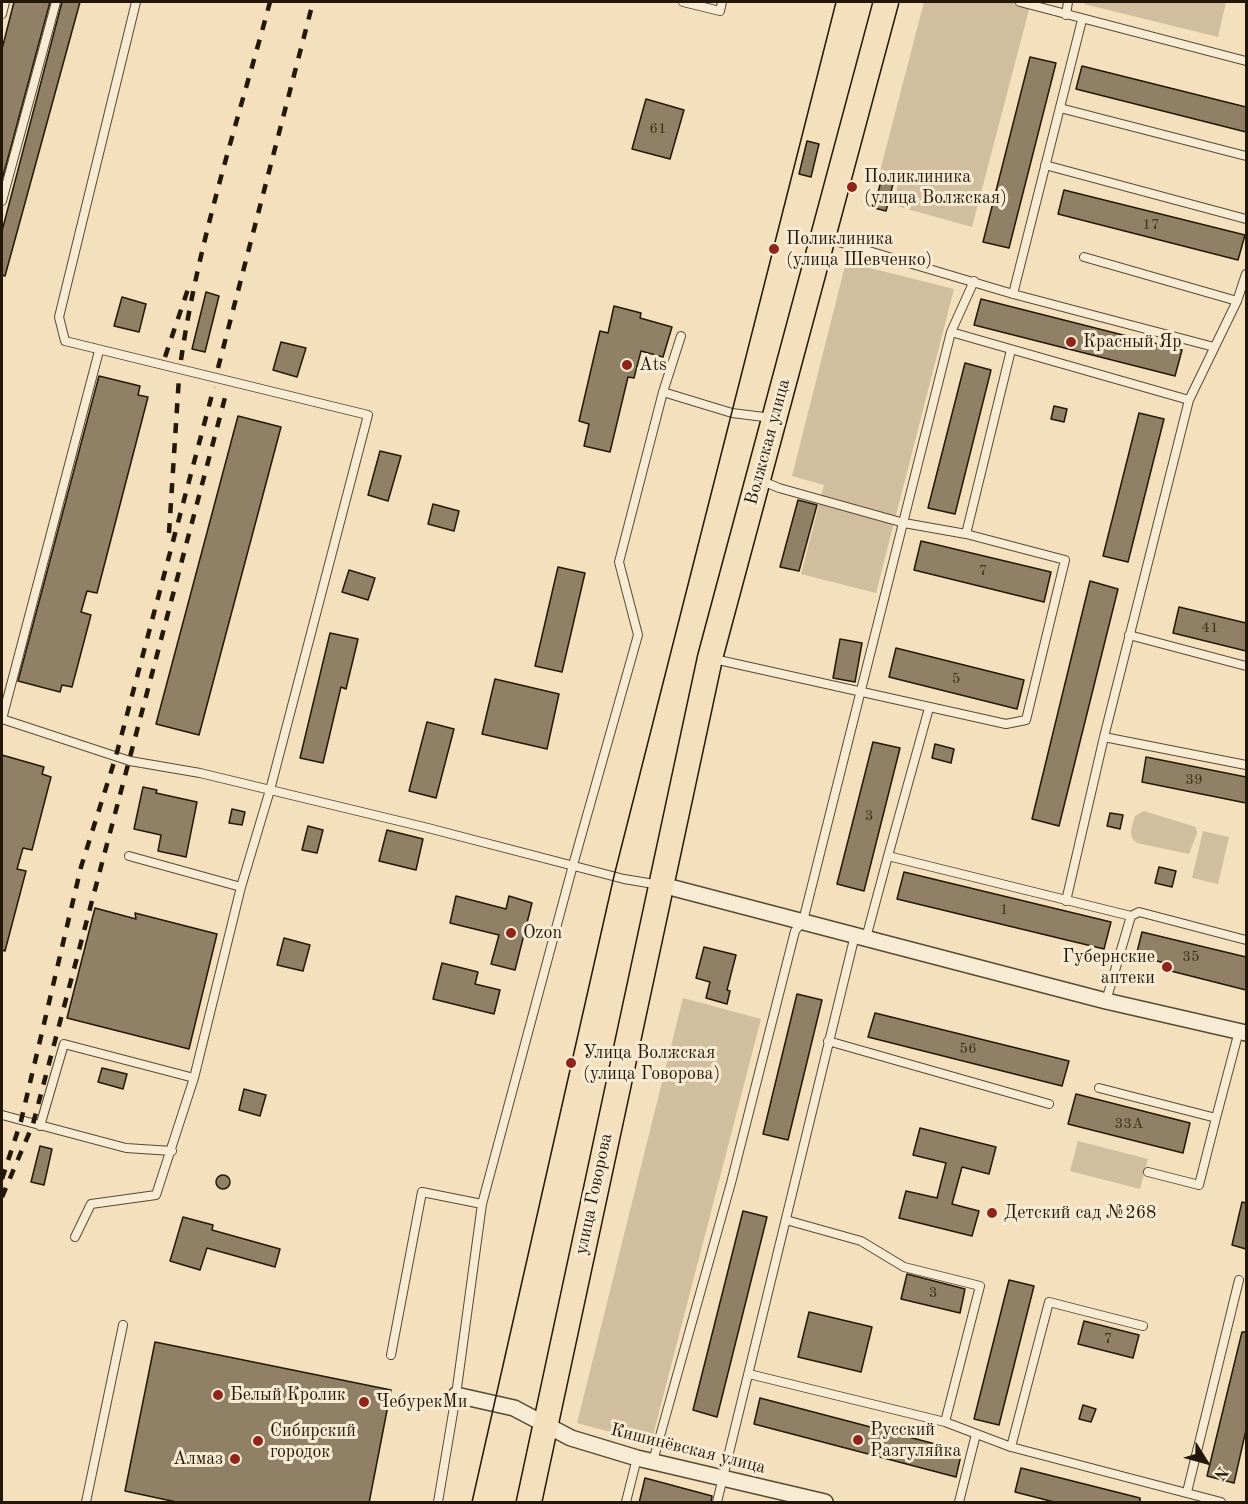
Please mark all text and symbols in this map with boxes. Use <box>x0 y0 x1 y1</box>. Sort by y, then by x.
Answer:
house number: 61 <box>649 120 667 138</box>
place label: Поликлиника (улица Волжская) <box>864 166 1007 208</box>
marker: Поликлиника (улица Волжская) <box>845 180 859 194</box>
house number: 17 <box>1142 216 1160 234</box>
place label: Поликлиника (улица Шевченко) <box>786 228 932 270</box>
marker: Поликлиника (улица Шевченко) <box>767 242 781 256</box>
place label: Красный Яр <box>1083 331 1181 353</box>
marker: Красный Яр <box>1064 335 1078 349</box>
place label: Ats <box>639 354 667 376</box>
marker: Ats <box>620 358 634 372</box>
street label: Волжская улица <box>741 377 795 507</box>
house number: 7 <box>979 562 987 580</box>
house number: 41 <box>1201 619 1219 637</box>
house number: 5 <box>952 670 960 688</box>
house number: 39 <box>1185 771 1203 789</box>
house number: 3 <box>865 807 873 825</box>
house number: 1 <box>1000 901 1008 919</box>
place label: Ozon <box>523 922 562 944</box>
marker: Ozon <box>504 926 518 940</box>
place label: Губернские аптеки <box>1063 946 1155 988</box>
house number: 35 <box>1182 948 1200 966</box>
marker: Губернские аптеки <box>1160 960 1174 974</box>
house number: 56 <box>959 1040 977 1058</box>
place label: Улица Волжская (улица Говорова) <box>583 1042 720 1084</box>
marker: Улица Волжская (улица Говорова) <box>564 1056 578 1070</box>
house number: 33А <box>1115 1115 1143 1133</box>
street label: улица Говорова <box>571 1131 617 1257</box>
place label: Детский сад №268 <box>1004 1202 1157 1224</box>
marker: Детский сад №268 <box>985 1206 999 1220</box>
house number: 3 <box>929 1284 937 1302</box>
house number: 7 <box>1104 1330 1112 1348</box>
place label: Белый Кролик <box>230 1384 346 1406</box>
marker: Белый Кролик <box>211 1388 225 1402</box>
place label: ЧебурекМи <box>376 1391 467 1413</box>
marker: ЧебурекМи <box>357 1395 371 1409</box>
street label: Кишинёвская улица <box>608 1419 768 1479</box>
place label: Русский Разгуляйка <box>870 1419 961 1462</box>
place label: Сибирский городок <box>270 1420 356 1462</box>
north arrow <box>1176 1432 1236 1492</box>
marker: Русский Разгуляйка <box>851 1433 865 1447</box>
marker: Сибирский городок <box>251 1434 265 1448</box>
place label: Алмаз <box>173 1448 223 1470</box>
marker: Алмаз <box>228 1452 242 1466</box>
text: N <box>1210 1463 1230 1483</box>

